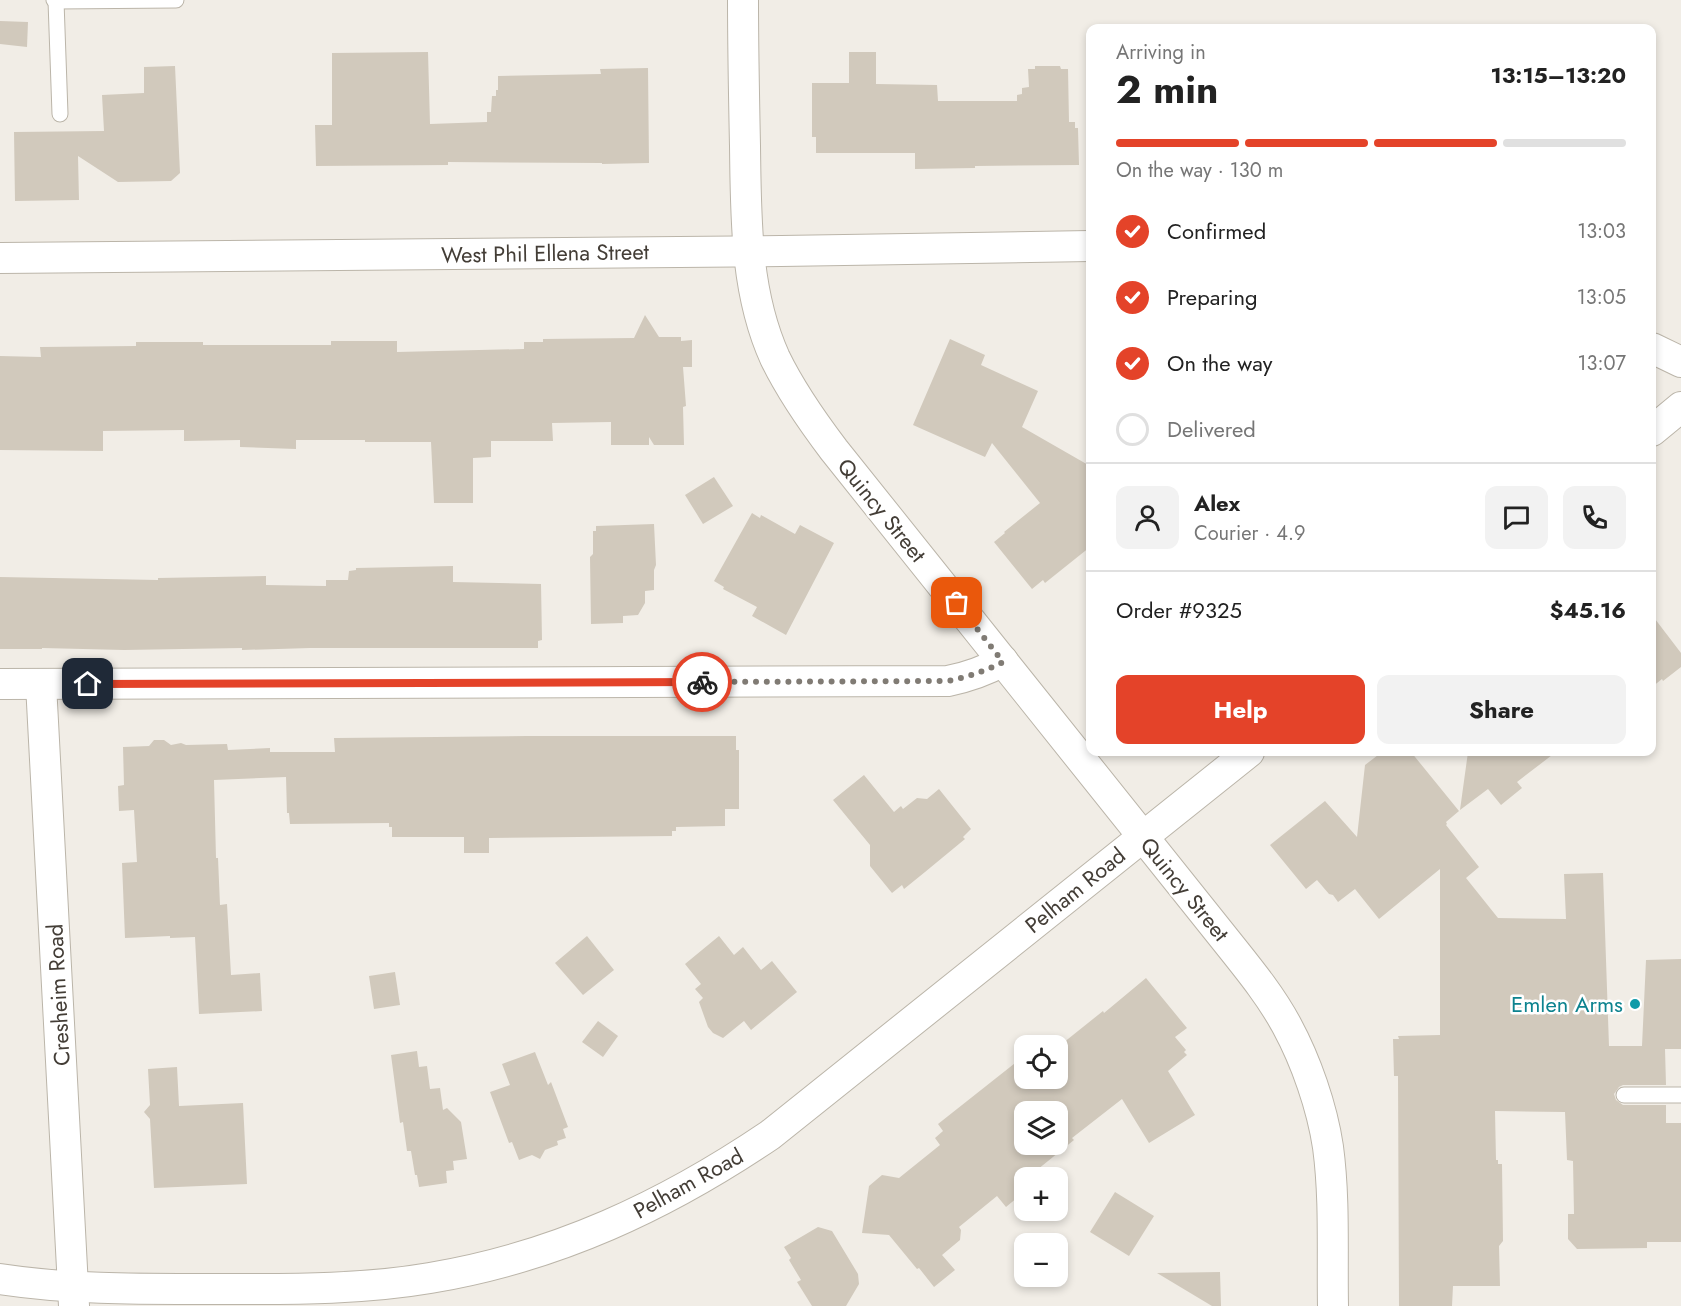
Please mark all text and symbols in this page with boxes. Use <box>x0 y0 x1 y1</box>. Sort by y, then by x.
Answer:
text: Arriving in <box>1116 38 1206 67</box>
text: 13:15–13:20 <box>1490 59 1626 91</box>
text: 2 min <box>1116 61 1218 118</box>
text: On the way · 130 m <box>1116 156 1283 185</box>
icon: check <box>1116 215 1149 248</box>
text: Confirmed <box>1167 215 1266 247</box>
text: 13:03 <box>1577 217 1626 246</box>
street label: West Phil Ellena Street <box>441 235 650 271</box>
icon: check <box>1116 281 1149 314</box>
text: Preparing <box>1167 281 1258 313</box>
text: 13:05 <box>1577 283 1626 312</box>
icon: check <box>1116 347 1149 380</box>
text: On the way <box>1167 347 1272 379</box>
text: 13:07 <box>1578 349 1626 378</box>
text: Delivered <box>1167 413 1256 445</box>
street label: Quincy Street <box>830 451 934 569</box>
button: person <box>1116 486 1179 549</box>
button: chat <box>1485 486 1548 549</box>
button: phone <box>1563 486 1626 549</box>
text: Alex <box>1194 487 1240 519</box>
text: Courier · 4.9 <box>1194 519 1306 548</box>
pin <box>931 577 982 628</box>
icon: bag <box>940 586 973 619</box>
text: Order #9325 <box>1116 594 1242 626</box>
text: $45.16 <box>1550 594 1626 626</box>
courier <box>672 652 732 712</box>
pin <box>62 658 113 709</box>
icon: bike <box>686 666 719 699</box>
icon: home <box>71 667 104 700</box>
button: Help <box>1116 675 1365 744</box>
button: Share <box>1377 675 1626 744</box>
street label: Quincy Street <box>1133 830 1237 948</box>
street label: Pelham Road <box>1018 839 1132 941</box>
street label: Cresheim Road <box>38 923 78 1067</box>
place label: Emlen Arms <box>1511 988 1623 1020</box>
marker: Emlen Arms <box>1628 997 1642 1011</box>
map controls <box>1014 1035 1068 1287</box>
button: locate <box>1014 1035 1068 1089</box>
button: layers <box>1014 1101 1068 1155</box>
street label: Pelham Road <box>627 1140 749 1226</box>
button: + <box>1014 1167 1068 1221</box>
button: − <box>1014 1233 1068 1287</box>

